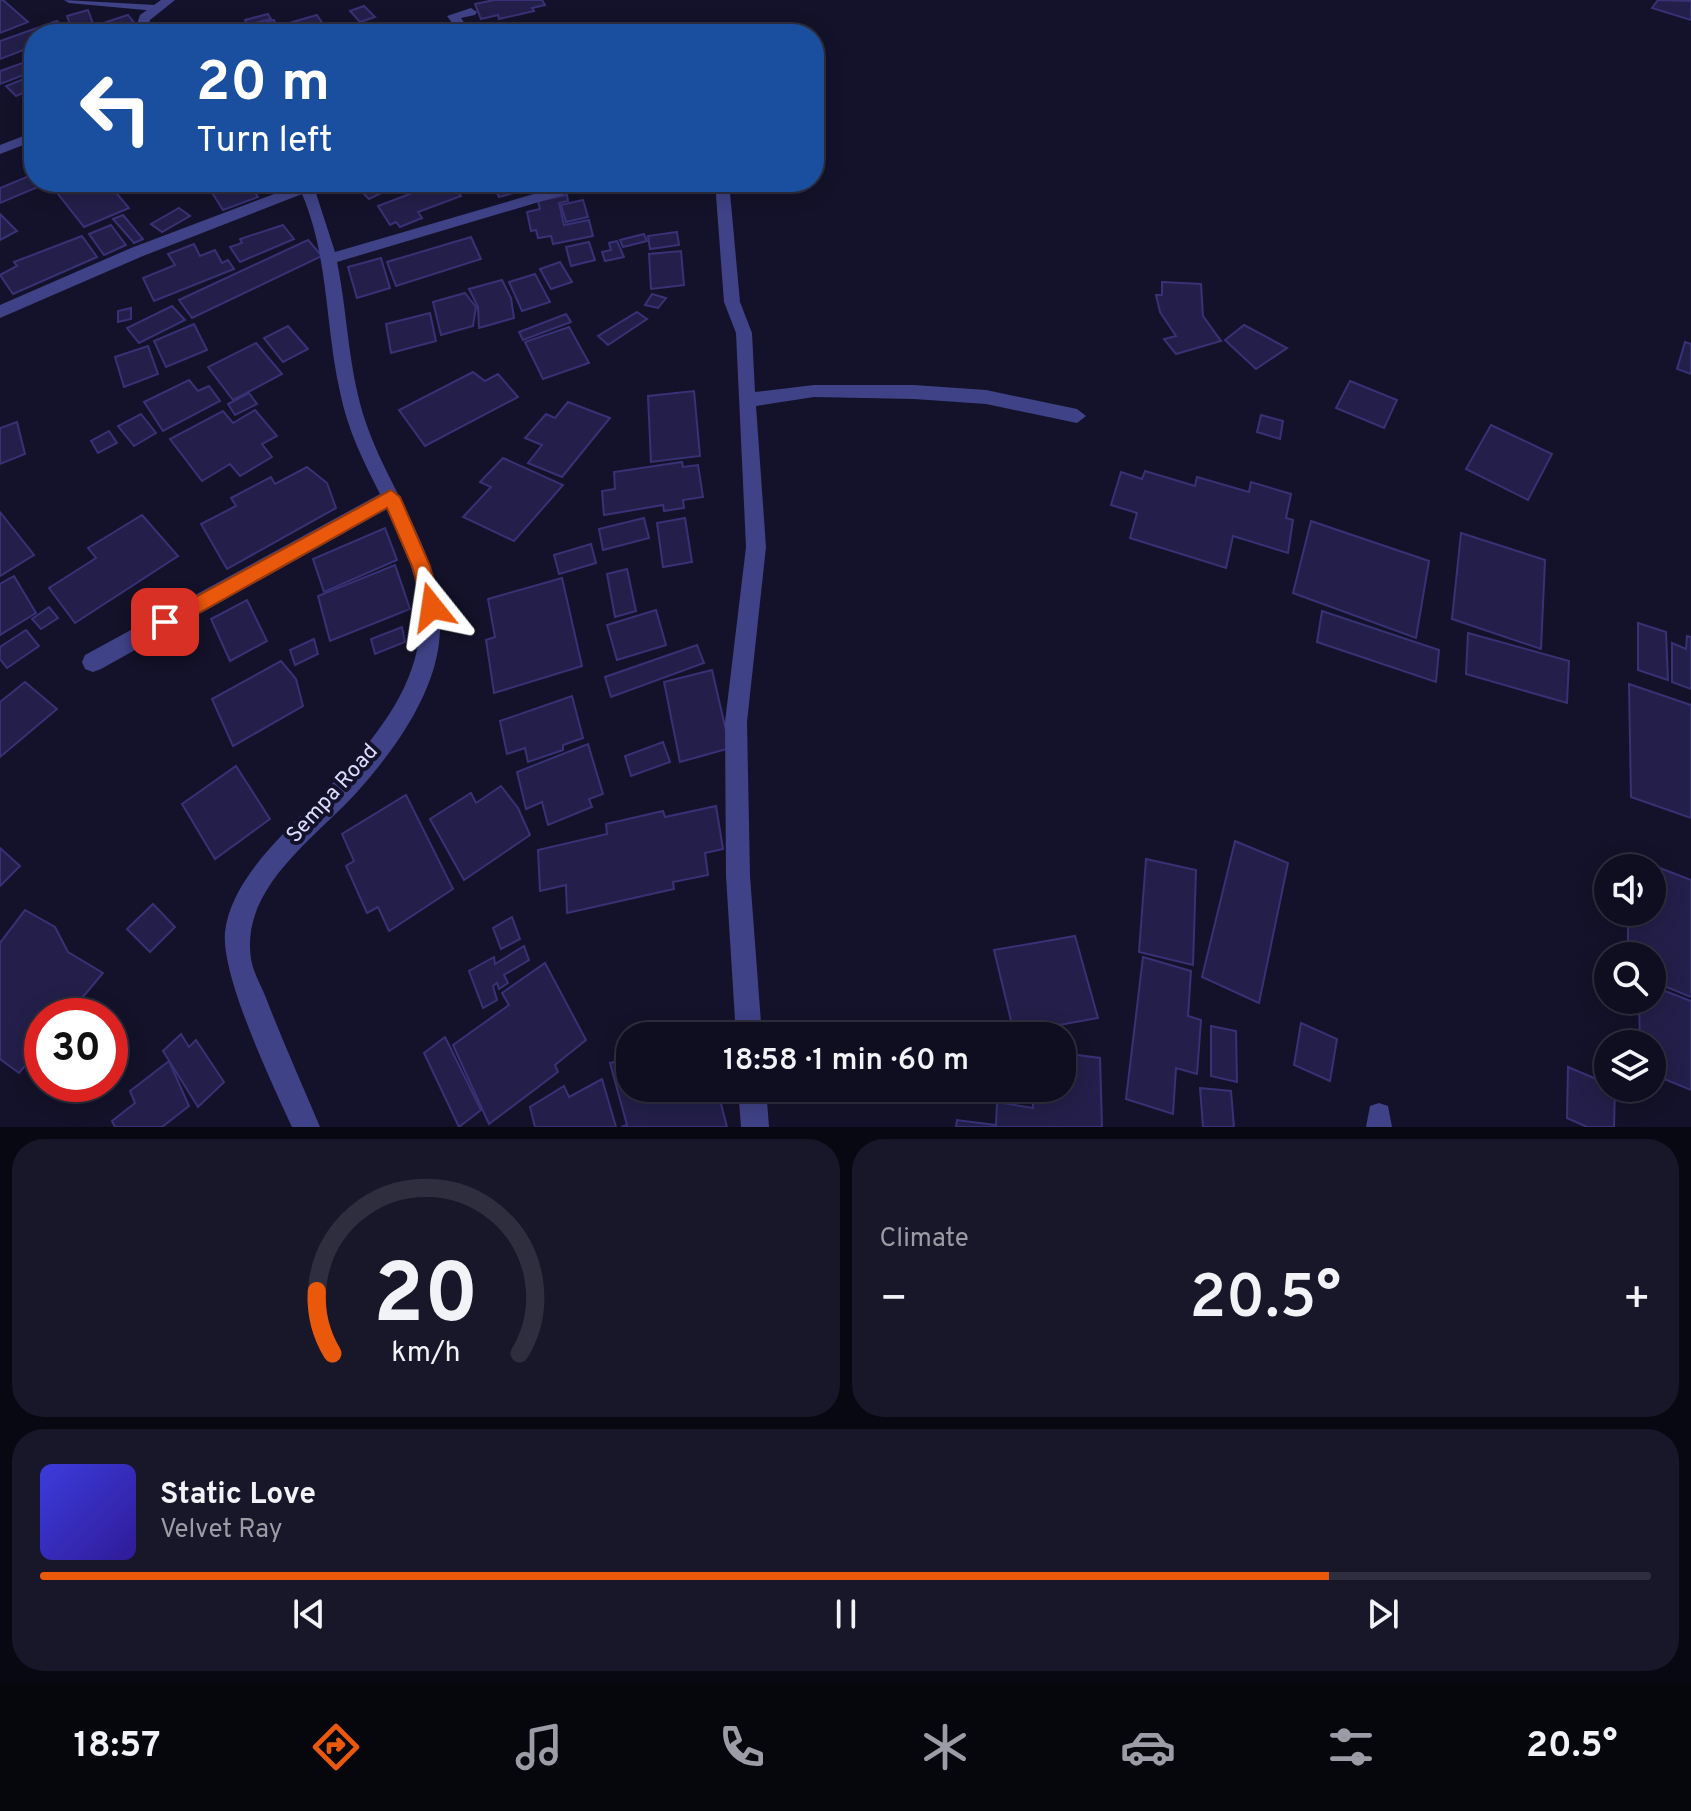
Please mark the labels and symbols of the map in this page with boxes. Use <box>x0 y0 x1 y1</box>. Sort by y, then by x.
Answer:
position arrow <box>390 565 474 649</box>
pin <box>131 588 199 656</box>
street label: Sempa Road <box>281 739 385 849</box>
speed limit sign: 30 <box>24 998 128 1102</box>

